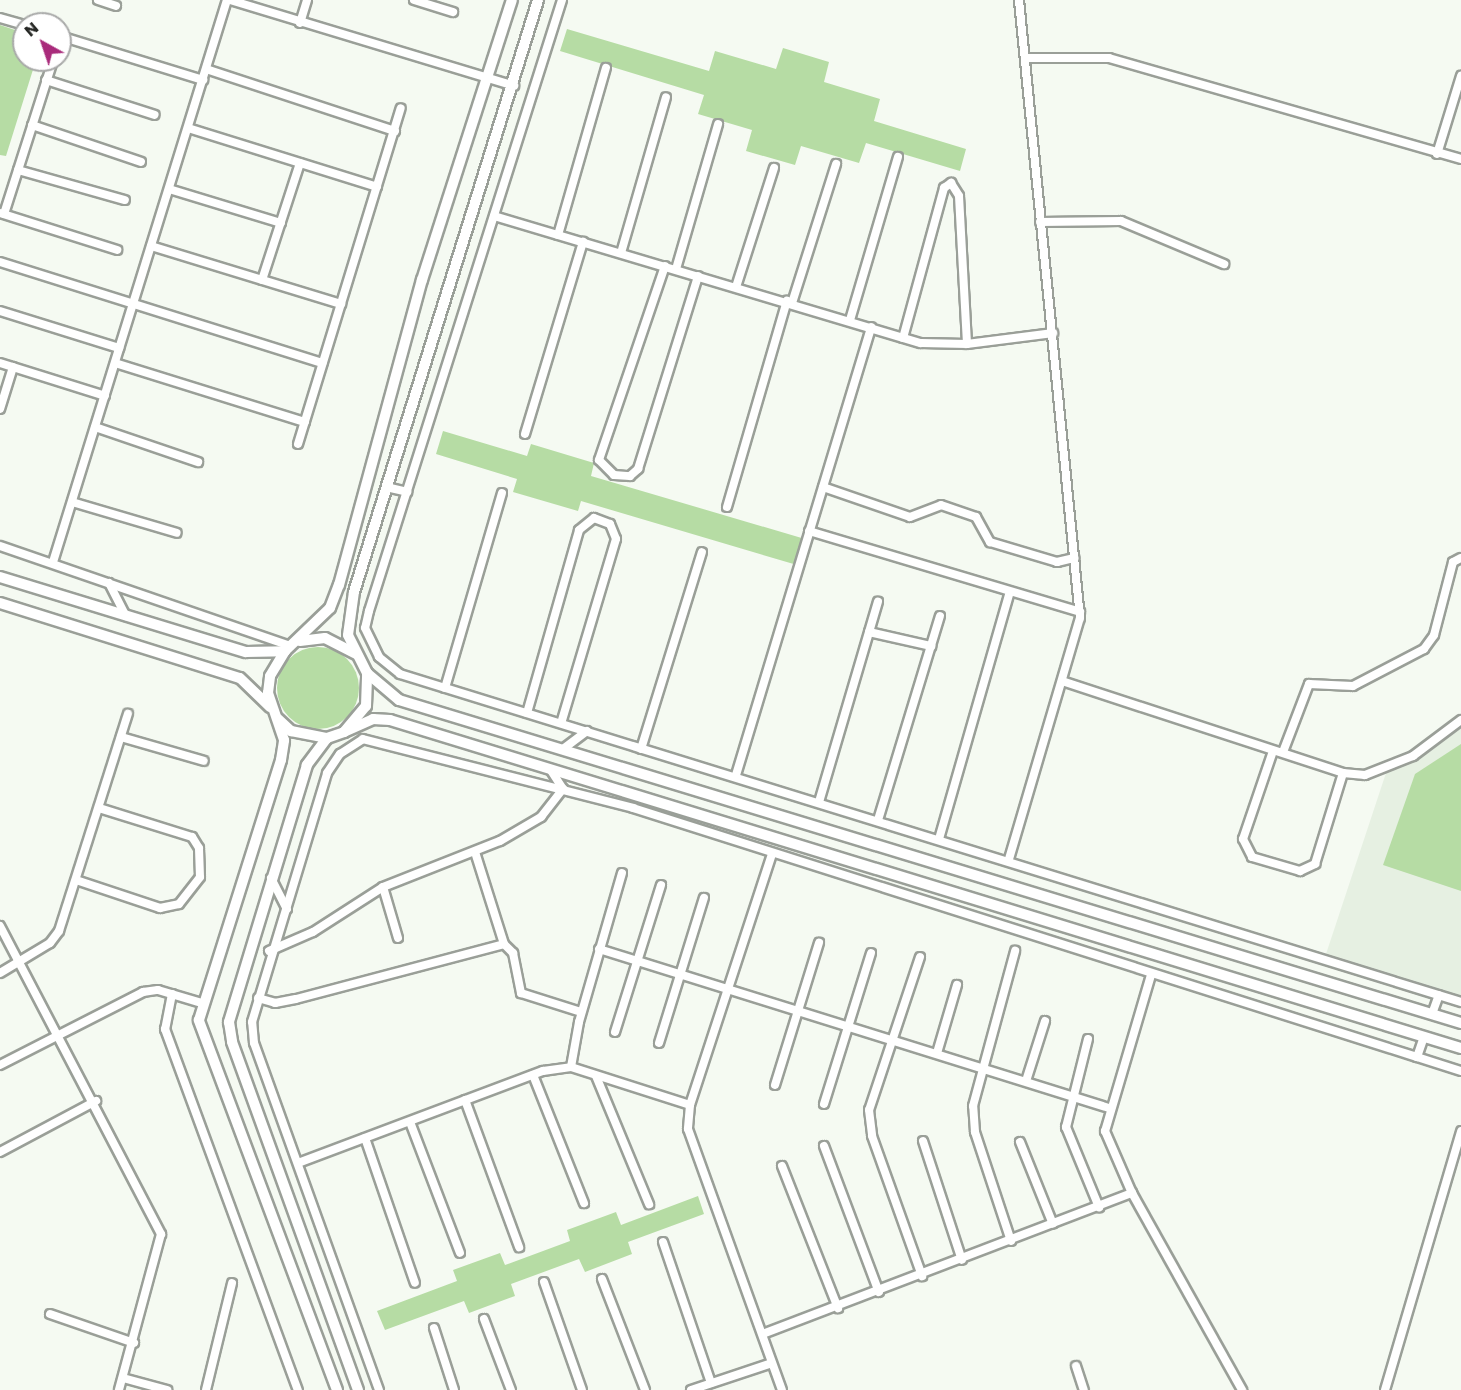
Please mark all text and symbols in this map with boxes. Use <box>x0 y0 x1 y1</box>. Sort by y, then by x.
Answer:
north arrow <box>12 12 72 72</box>
text: N <box>19 17 43 42</box>

